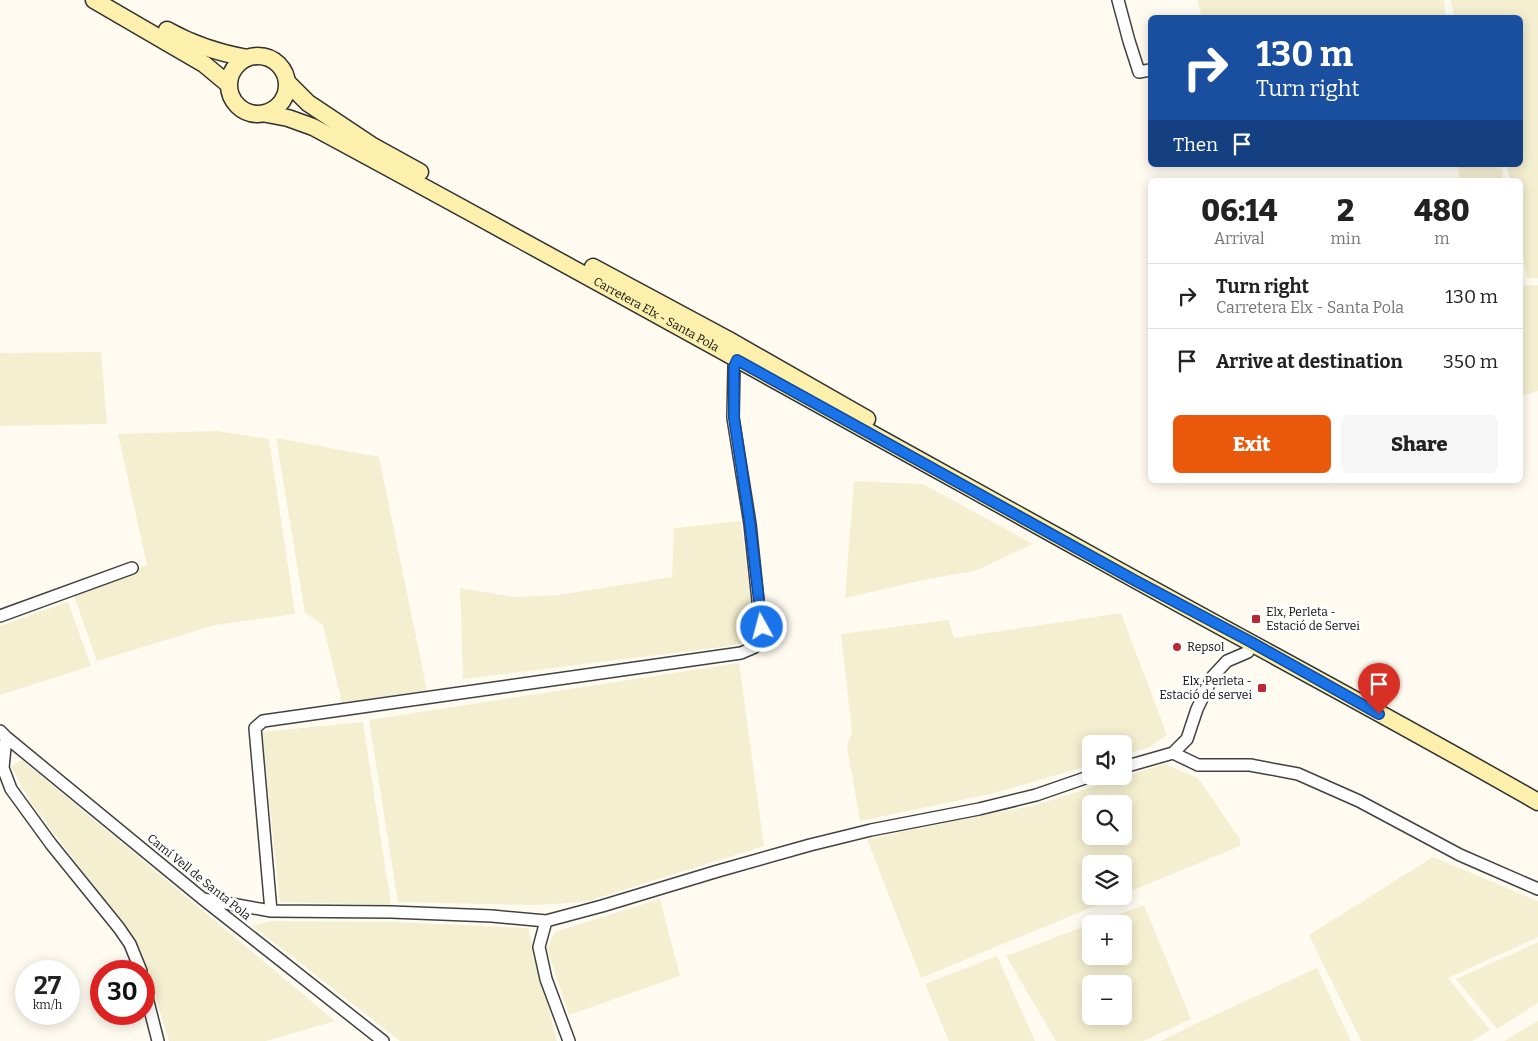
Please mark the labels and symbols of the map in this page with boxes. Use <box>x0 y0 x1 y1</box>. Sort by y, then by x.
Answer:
street label: Carretera Elx - Santa Pola <box>591 274 722 355</box>
position arrow <box>735 600 787 652</box>
place label: Elx, Perleta - Estació de Servei <box>1266 605 1360 633</box>
marker: Elx, Perleta - Estació de Servei <box>1250 613 1262 625</box>
place label: Repsol <box>1187 640 1225 654</box>
marker: Repsol <box>1171 641 1183 653</box>
pin <box>1358 663 1400 714</box>
place label: Elx, Perleta - Estació de servei <box>1159 674 1252 702</box>
marker: Elx, Perleta - Estació de servei <box>1256 682 1268 694</box>
street label: Camí Vell de Santa Pola <box>145 831 254 923</box>
speed limit sign: 30 <box>90 960 155 1025</box>

